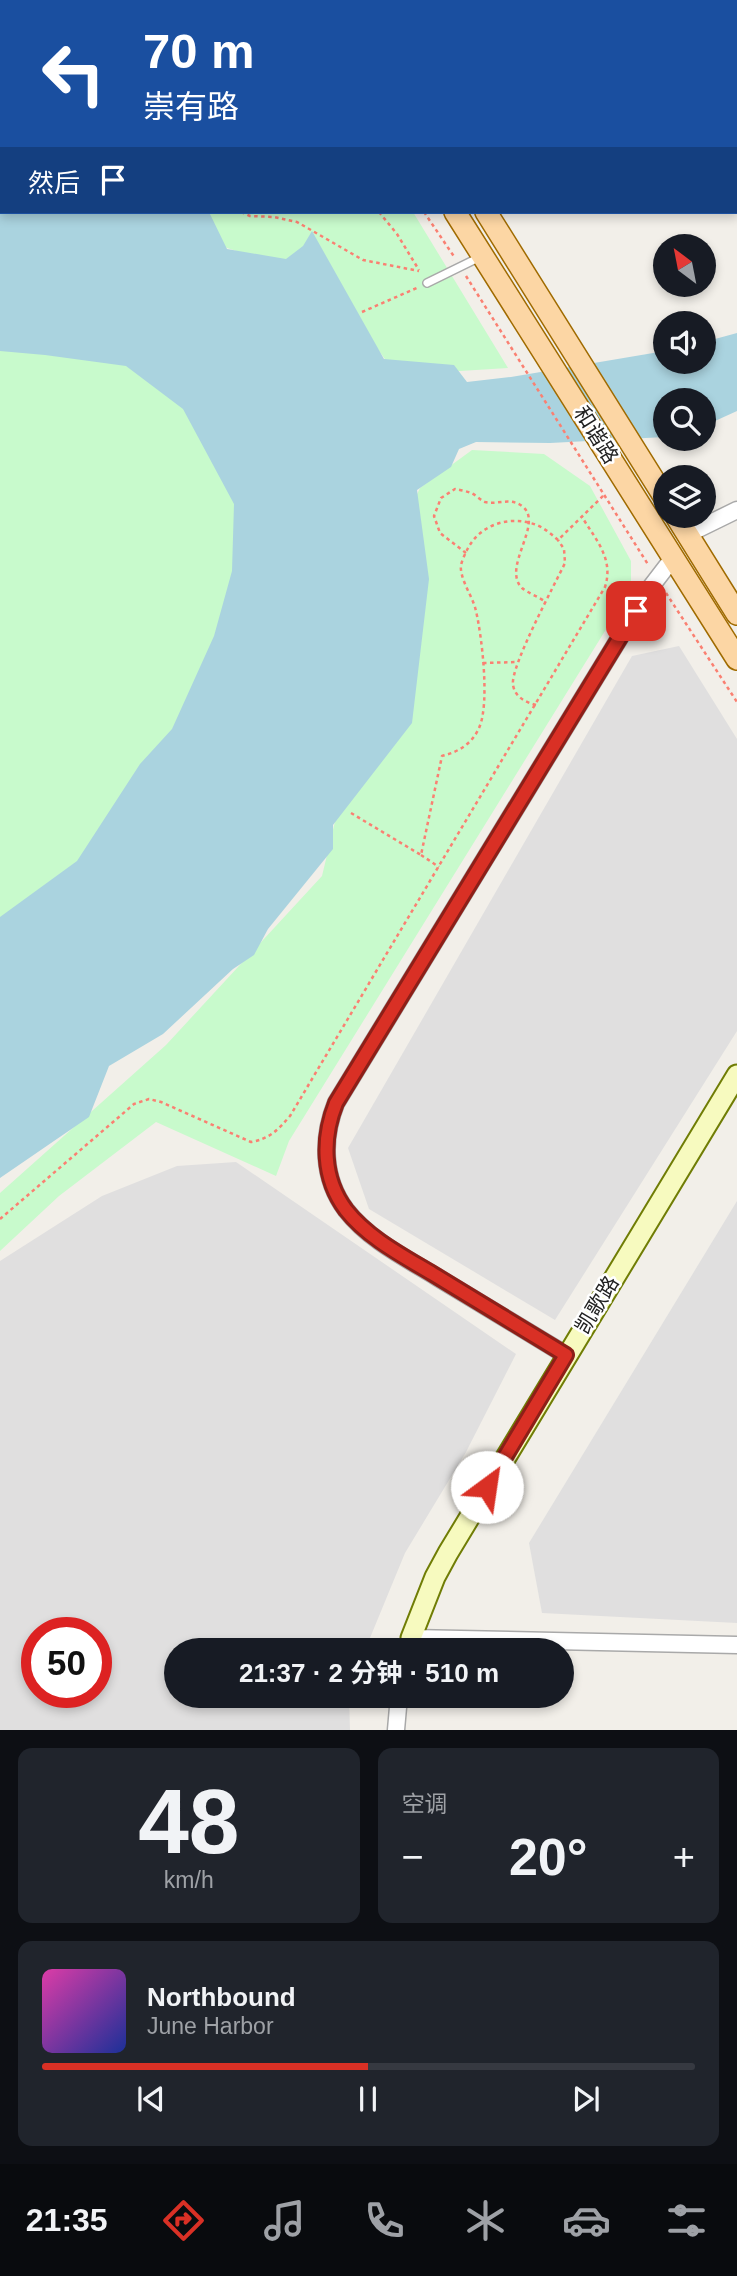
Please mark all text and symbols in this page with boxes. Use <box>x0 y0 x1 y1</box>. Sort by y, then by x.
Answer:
text: 70 m <box>143 24 255 78</box>
icon: left <box>28 28 119 119</box>
text: 崇有路 <box>143 89 239 125</box>
icon: arrive <box>94 161 132 199</box>
text: 然后 <box>28 168 80 198</box>
north arrow <box>653 234 716 298</box>
map controls <box>653 234 716 528</box>
button: sound <box>653 311 716 374</box>
button: search <box>653 388 716 451</box>
street label: 和谐路 <box>570 402 623 468</box>
button: layers <box>653 465 716 528</box>
pin <box>606 581 666 641</box>
icon: arrive <box>617 592 655 630</box>
street label: 凯歌路 <box>570 1272 623 1338</box>
position arrow <box>450 1450 524 1524</box>
speed limit sign: 50 <box>21 1617 112 1708</box>
text: 21:37 · 2 分钟 · 510 m <box>239 1658 499 1688</box>
text: 48 <box>138 1771 239 1872</box>
text: 空调 <box>402 1791 448 1817</box>
text: 20° <box>509 1828 588 1886</box>
text: − <box>402 1836 424 1878</box>
text: + <box>673 1836 695 1878</box>
text: km/h <box>164 1867 214 1893</box>
text: Northbound <box>147 1982 296 2012</box>
text: June Harbor <box>147 2013 274 2039</box>
icon: previous <box>132 2080 170 2118</box>
icon: pause <box>349 2080 387 2118</box>
icon: next <box>567 2080 605 2118</box>
icon: directions <box>159 2196 208 2245</box>
icon: music <box>260 2196 309 2245</box>
icon: phone <box>360 2196 409 2245</box>
icon: climate <box>461 2196 510 2245</box>
icon: car <box>562 2196 611 2245</box>
icon: filters <box>662 2196 711 2245</box>
text: 21:35 <box>26 2202 108 2238</box>

